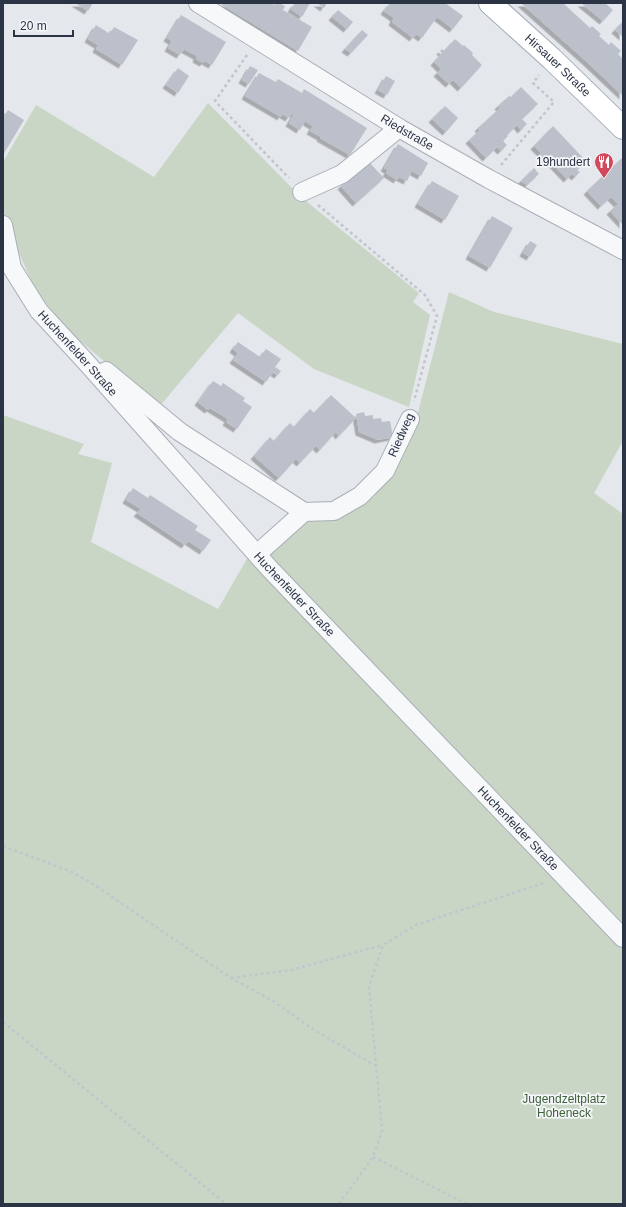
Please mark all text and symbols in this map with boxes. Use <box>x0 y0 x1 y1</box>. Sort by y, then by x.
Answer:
scale bar <box>14 12 73 38</box>
text: 20 m <box>20 19 47 33</box>
street label: Hirsauer Straße <box>522 31 594 100</box>
street label: Riedstraße <box>378 111 436 153</box>
restaurant icon: 19hundert <box>593 151 615 179</box>
place label: 19hundert <box>536 155 591 169</box>
street label: Huchenfelder Straße <box>35 308 120 399</box>
street label: Riedweg <box>385 411 417 459</box>
street label: Huchenfelder Straße <box>251 549 338 639</box>
street label: Huchenfelder Straße <box>475 783 562 874</box>
park label: Jugendzeltplatz Hoheneck <box>522 1092 606 1120</box>

